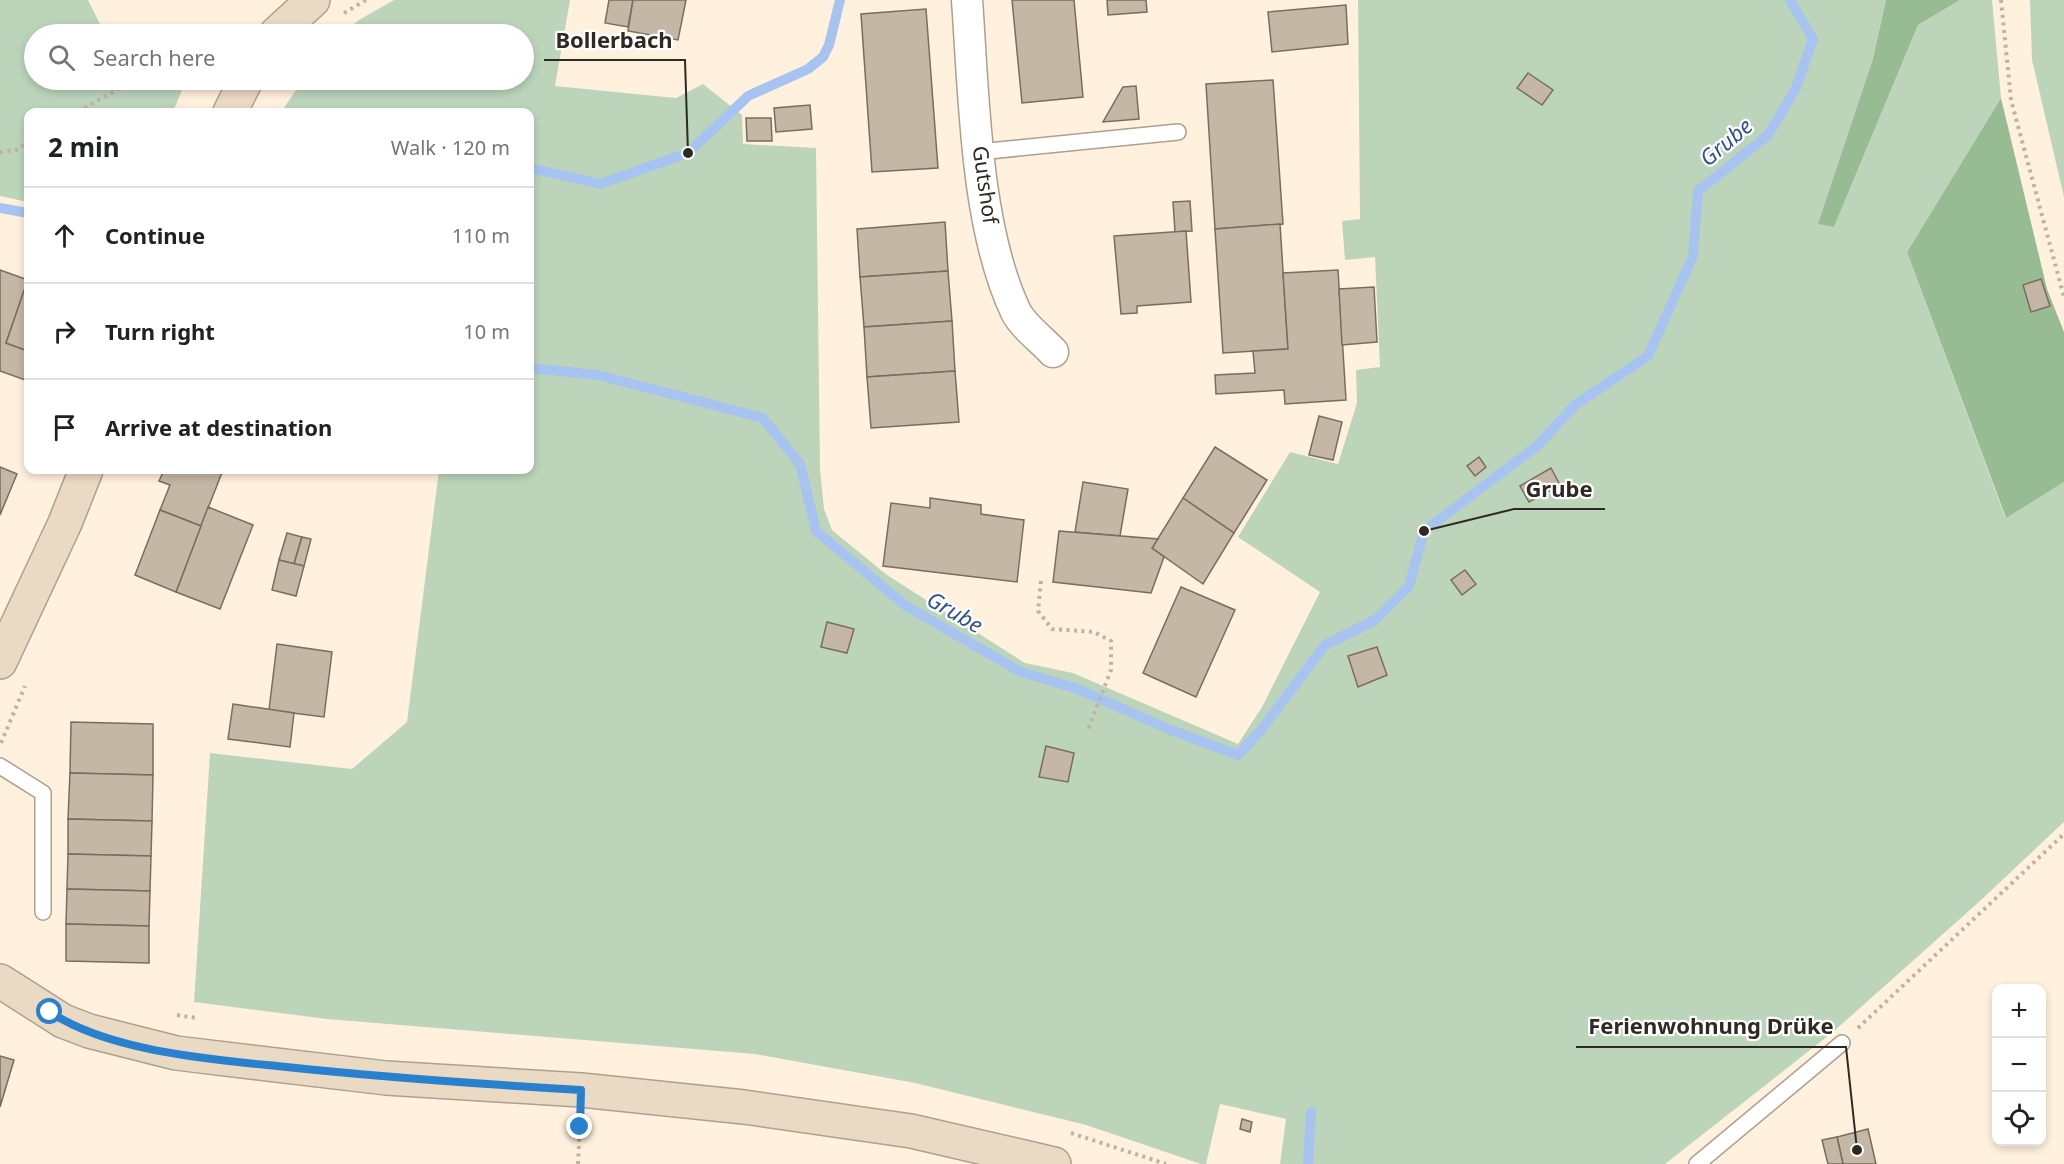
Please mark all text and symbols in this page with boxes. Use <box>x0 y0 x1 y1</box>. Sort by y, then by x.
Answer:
callout: Bollerbach <box>544 20 685 60</box>
search box <box>24 24 534 90</box>
text: Bollerbach <box>555 24 673 54</box>
icon: search <box>45 41 78 74</box>
text: Search here <box>93 42 215 72</box>
water label: Grube <box>1693 110 1758 172</box>
text: 2 min <box>48 129 120 165</box>
text: Walk · 120 m <box>391 134 510 161</box>
street label: Gutshof <box>967 144 1006 228</box>
icon: ahead <box>48 219 81 252</box>
text: Continue <box>105 220 205 250</box>
text: 110 m <box>452 222 510 249</box>
icon: right <box>48 315 81 348</box>
text: Turn right <box>105 316 215 346</box>
text: 10 m <box>463 318 510 345</box>
icon: arrive <box>48 411 81 444</box>
text: Arrive at destination <box>105 412 332 442</box>
callout: Grube <box>1514 469 1605 509</box>
text: Grube <box>1525 473 1593 503</box>
water label: Grube <box>922 583 989 639</box>
map controls <box>1992 984 2046 1146</box>
button: + <box>1992 984 2046 1038</box>
route start <box>36 998 62 1024</box>
callout: Ferienwohnung Drüke <box>1576 1007 1846 1047</box>
text: Ferienwohnung Drüke <box>1588 1010 1834 1040</box>
button: − <box>1992 1038 2046 1092</box>
button: locate <box>1992 1092 2046 1146</box>
route end <box>566 1113 592 1139</box>

